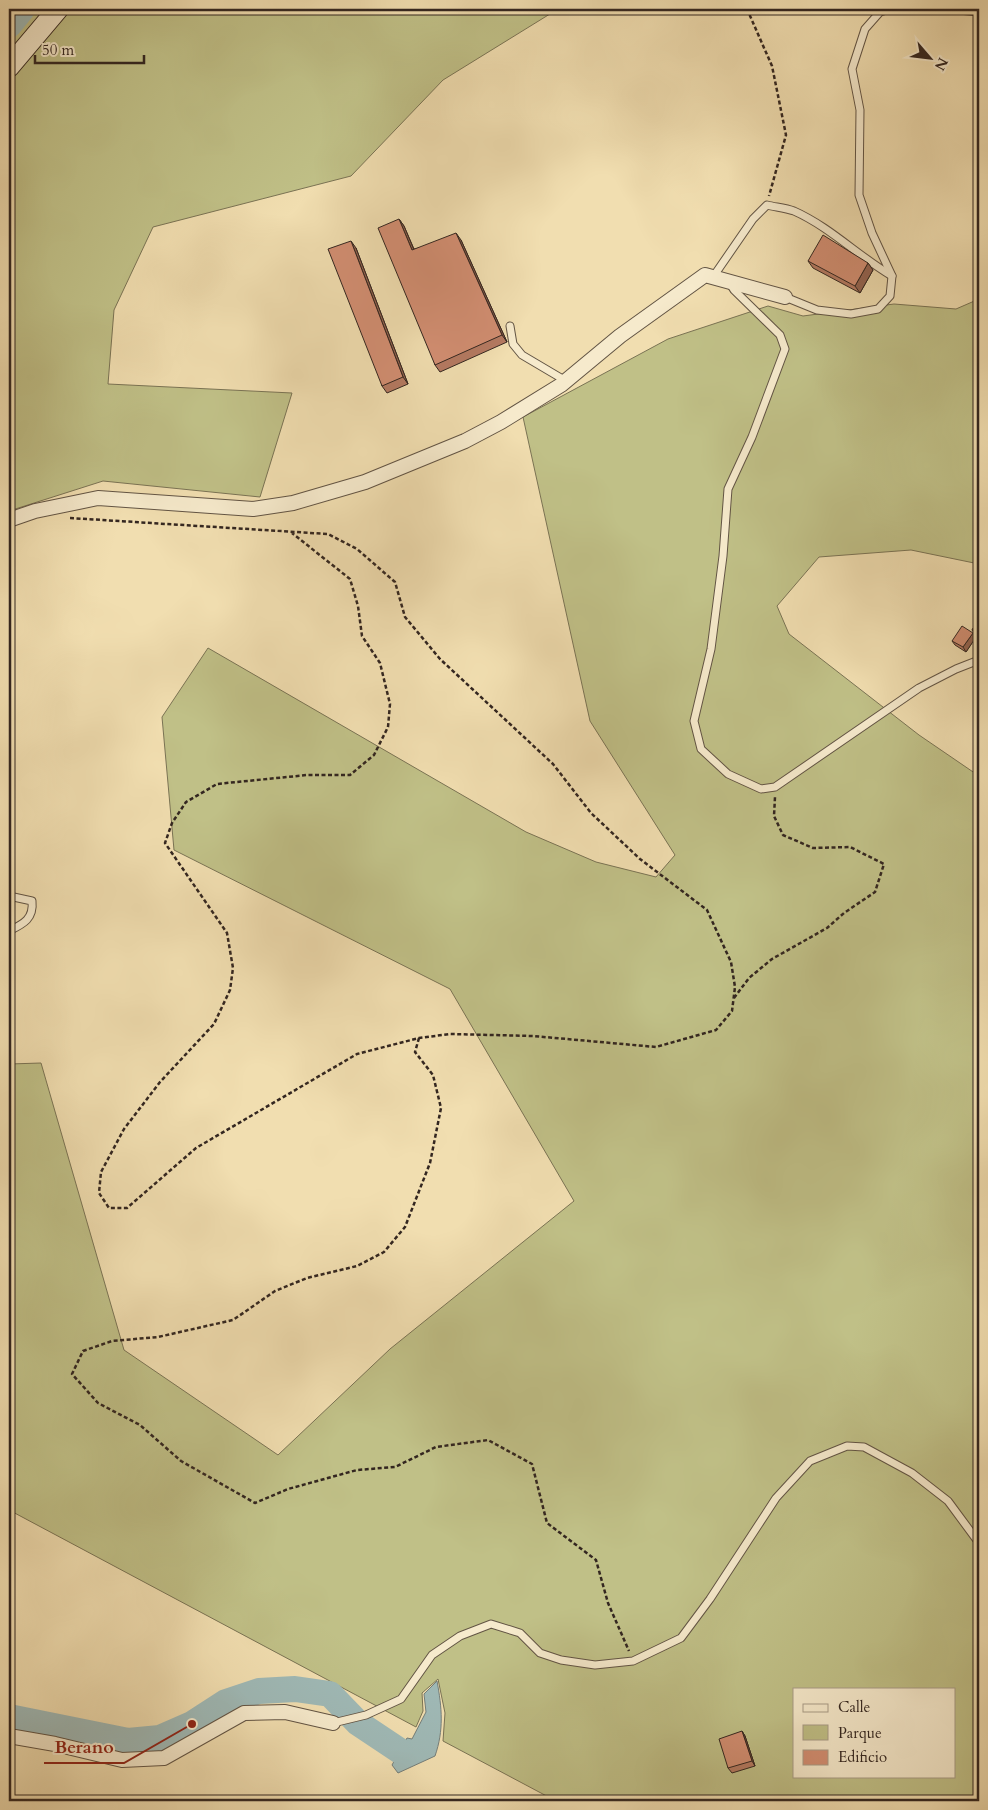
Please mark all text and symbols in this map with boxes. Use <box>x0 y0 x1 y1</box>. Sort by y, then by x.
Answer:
scale bar <box>35 32 144 64</box>
north arrow <box>906 32 956 82</box>
text: 50 m <box>42 40 74 60</box>
text: N <box>930 54 952 74</box>
legend <box>793 1688 956 1778</box>
text: Calle <box>838 1697 871 1717</box>
text: Parque <box>838 1723 882 1743</box>
callout: Berano <box>44 1730 124 1763</box>
text: Berano <box>54 1735 114 1760</box>
text: Edificio <box>838 1747 887 1767</box>

